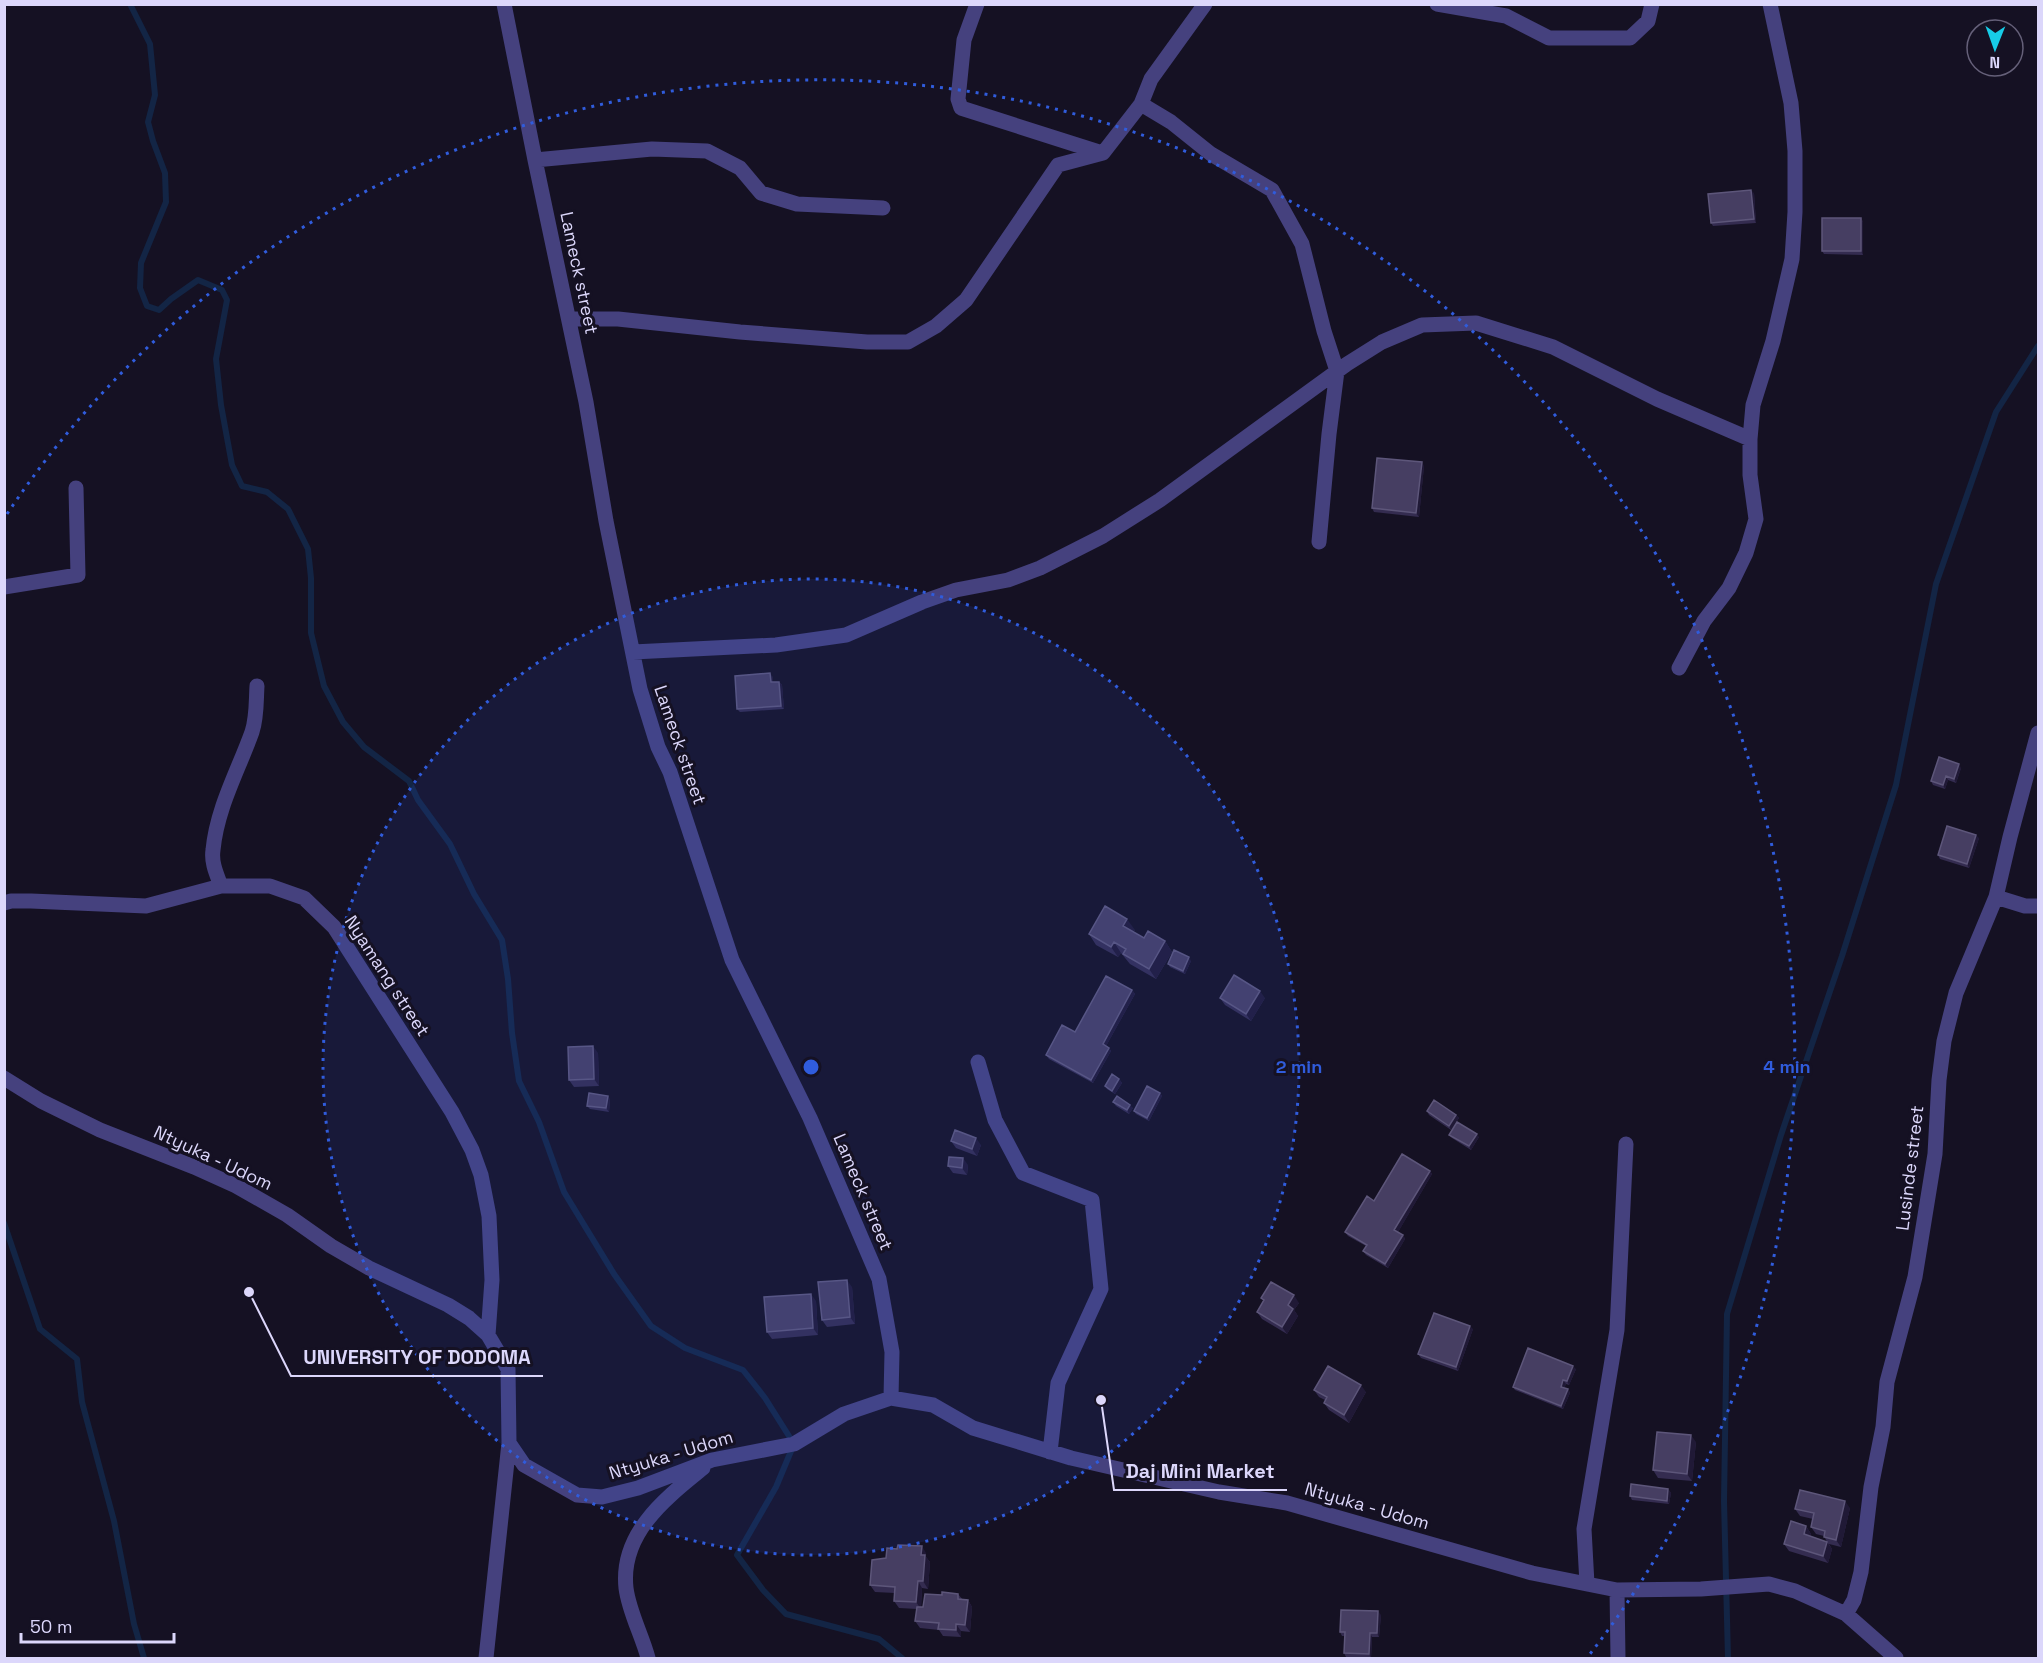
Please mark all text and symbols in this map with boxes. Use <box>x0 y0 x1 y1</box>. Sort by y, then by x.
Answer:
north arrow <box>1965 18 2025 78</box>
text: N <box>1989 52 2000 73</box>
street label: Lameck street <box>555 210 604 336</box>
street label: Lameck street <box>649 682 712 808</box>
street label: Nyamang street <box>340 911 435 1041</box>
text: 2 min <box>1276 1055 1322 1078</box>
text: 4 min <box>1763 1055 1811 1078</box>
centre of rings <box>801 1057 821 1077</box>
street label: Lusinde street <box>1890 1104 1929 1232</box>
street label: Ntyuka - Udom <box>150 1120 276 1195</box>
street label: Lameck street <box>829 1130 898 1254</box>
callout: UNIVERSITY OF DODOMA <box>291 1338 543 1376</box>
text: UNIVERSITY OF DODOMA <box>303 1344 531 1370</box>
street label: Ntyuka - Udom <box>606 1425 736 1484</box>
callout: Daj Mini Market <box>1114 1452 1287 1490</box>
text: Daj Mini Market <box>1125 1458 1275 1484</box>
street label: Ntyuka - Udom <box>1302 1477 1432 1534</box>
scale bar <box>21 1606 174 1644</box>
text: 50 m <box>30 1615 72 1638</box>

